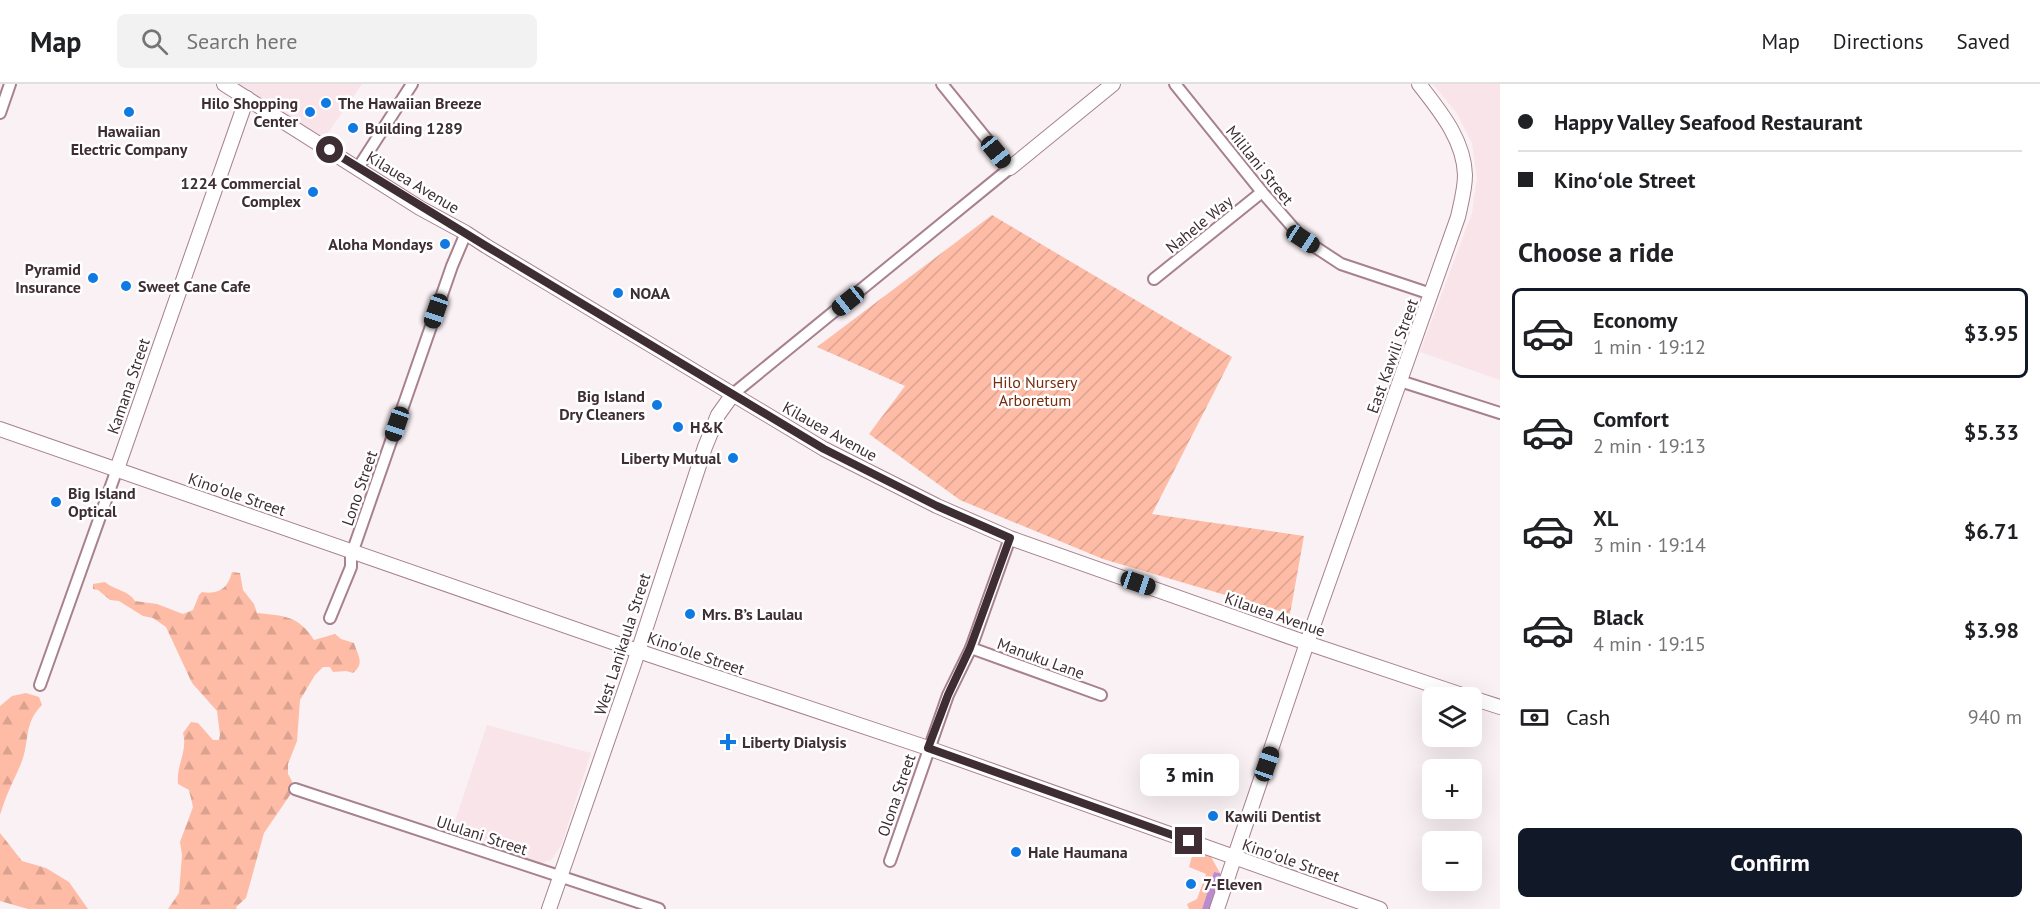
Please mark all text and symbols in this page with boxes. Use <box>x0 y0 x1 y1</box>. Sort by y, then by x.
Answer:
search box <box>117 14 537 68</box>
text: Map <box>30 23 81 60</box>
icon: search <box>138 25 171 58</box>
text: Search here <box>186 27 297 55</box>
text: Map <box>1761 28 1800 55</box>
text: Directions <box>1833 28 1924 55</box>
text: Saved <box>1957 28 2010 55</box>
place label: Hilo Shopping Center <box>201 93 298 131</box>
place label: The Hawaiian Breeze <box>338 93 482 113</box>
marker: The Hawaiian Breeze <box>319 96 333 110</box>
marker: Hawaiian Electric Company <box>122 105 136 119</box>
marker: Hilo Shopping Center <box>303 105 317 119</box>
text: Happy Valley Seafood Restaurant <box>1554 108 1863 136</box>
place label: Building 1289 <box>365 118 463 138</box>
place label: Hawaiian Electric Company <box>71 121 188 159</box>
marker: Building 1289 <box>346 121 360 135</box>
street label: Mililani Street <box>1222 121 1299 209</box>
car <box>978 132 1014 172</box>
route start <box>316 136 343 163</box>
street label: Kilauea Avenue <box>363 146 463 218</box>
text: Kinoʻole Street <box>1554 166 1695 194</box>
place label: 1224 Commercial Complex <box>181 173 302 211</box>
marker: 1224 Commercial Complex <box>306 185 320 199</box>
street label: Nahele Way <box>1161 191 1237 257</box>
car <box>1283 222 1323 256</box>
place label: Aloha Mondays <box>328 234 433 254</box>
text: Choose a ride <box>1518 235 1674 269</box>
marker: Aloha Mondays <box>438 237 452 251</box>
place label: Pyramid Insurance <box>15 259 81 297</box>
marker: Pyramid Insurance <box>86 271 100 285</box>
place label: Sweet Cane Cafe <box>138 276 251 296</box>
marker: Sweet Cane Cafe <box>119 279 133 293</box>
place label: NOAA <box>630 283 670 303</box>
car <box>828 283 868 319</box>
marker: NOAA <box>611 286 625 300</box>
car <box>422 291 450 331</box>
street label: East Kawili Street <box>1362 296 1422 416</box>
icon: car <box>1521 306 1575 360</box>
text: Economy <box>1593 306 1677 334</box>
text: $3.95 <box>1964 319 2019 347</box>
text: 1 min · 19:12 <box>1593 334 1706 360</box>
street label: Kamana Street <box>102 335 154 437</box>
park label: Hilo Nursery Arboretum <box>992 372 1078 410</box>
place label: Big Island Dry Cleaners <box>559 386 645 424</box>
street label: Kilauea Avenue <box>779 397 881 465</box>
marker: Big Island Dry Cleaners <box>650 398 664 412</box>
car <box>383 404 411 444</box>
icon: car <box>1521 405 1575 459</box>
text: Comfort <box>1593 405 1669 433</box>
place label: H&K <box>690 417 723 437</box>
text: $5.33 <box>1964 418 2019 446</box>
marker: H&K <box>671 420 685 434</box>
text: 2 min · 19:13 <box>1593 433 1706 459</box>
street label: Lono Street <box>337 447 381 528</box>
place label: Liberty Mutual <box>621 448 721 468</box>
marker: Liberty Mutual <box>726 451 740 465</box>
street label: Kinoʻole Street <box>186 468 289 520</box>
place label: Big Island Optical <box>68 483 136 521</box>
marker: Big Island Optical <box>49 495 63 509</box>
icon: car <box>1521 504 1575 558</box>
text: XL <box>1593 504 1618 532</box>
text: $6.71 <box>1964 517 2019 545</box>
text: 3 min · 19:14 <box>1593 532 1706 558</box>
car <box>1118 569 1158 597</box>
street label: West Lanikaula Street <box>590 570 655 717</box>
street label: Kilauea Avenue <box>1222 587 1328 641</box>
icon: car <box>1521 603 1575 657</box>
text: Black <box>1593 603 1644 631</box>
place label: Mrs. B’s Laulau <box>702 604 803 624</box>
marker: Mrs. B’s Laulau <box>683 607 697 621</box>
text: $3.98 <box>1964 616 2019 644</box>
street label: Kinoʻole Street <box>645 627 748 679</box>
text: 4 min · 19:15 <box>1593 631 1706 657</box>
street label: Manuku Lane <box>995 633 1087 683</box>
map controls <box>1422 687 1482 891</box>
button: layers <box>1422 687 1482 747</box>
icon: cash <box>1518 701 1551 734</box>
text: Cash <box>1566 703 1610 731</box>
text: 940 m <box>1968 704 2022 730</box>
place label: Liberty Dialysis <box>742 732 847 752</box>
marker: Liberty Dialysis <box>719 733 737 751</box>
car <box>1253 744 1281 784</box>
street label: Olona Street <box>873 751 920 839</box>
callout: 3 min <box>1140 754 1238 796</box>
button: + <box>1422 759 1482 819</box>
text: 3 min <box>1165 762 1214 788</box>
place label: Kawili Dentist <box>1225 806 1321 826</box>
marker: Kawili Dentist <box>1206 809 1220 823</box>
street label: Ululani Street <box>434 811 531 859</box>
route end <box>1175 827 1202 854</box>
button: Confirm <box>1518 828 2022 897</box>
button: − <box>1422 831 1482 891</box>
street label: Kinoʻole Street <box>1240 834 1343 886</box>
place label: Hale Haumana <box>1028 842 1128 862</box>
marker: Hale Haumana <box>1009 845 1023 859</box>
place label: 7-Eleven <box>1203 874 1262 894</box>
marker: 7-Eleven <box>1184 877 1198 891</box>

